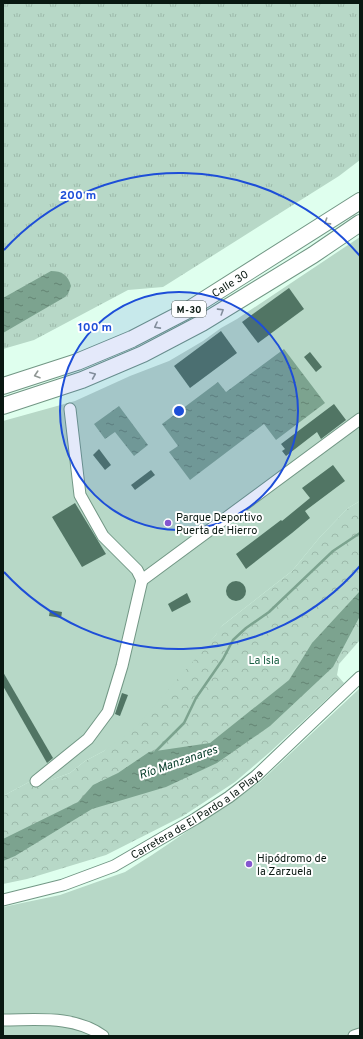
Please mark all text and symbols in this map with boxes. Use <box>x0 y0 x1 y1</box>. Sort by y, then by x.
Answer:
text: 200 m <box>60 188 96 204</box>
one-way arrow <box>324 217 331 225</box>
street label: Calle 30 <box>209 268 251 301</box>
road number: M-30 <box>172 301 206 317</box>
one-way arrow <box>217 308 224 316</box>
text: 100 m <box>78 320 112 336</box>
one-way arrow <box>153 321 161 329</box>
one-way arrow <box>33 371 40 379</box>
one-way arrow <box>88 372 96 380</box>
centre of rings <box>172 404 186 418</box>
place label: Parque Deportivo Puerta de Hierro <box>176 511 262 538</box>
marker: Parque Deportivo Puerta de Hierro <box>163 518 173 528</box>
park label: La Isla <box>248 654 280 668</box>
water label: Río Manzanares <box>137 742 220 784</box>
street label: Carretera de El Pardo a la Playa <box>129 767 267 863</box>
place label: Hipódromo de la Zarzuela <box>257 852 327 879</box>
marker: Hipódromo de la Zarzuela <box>244 859 254 869</box>

